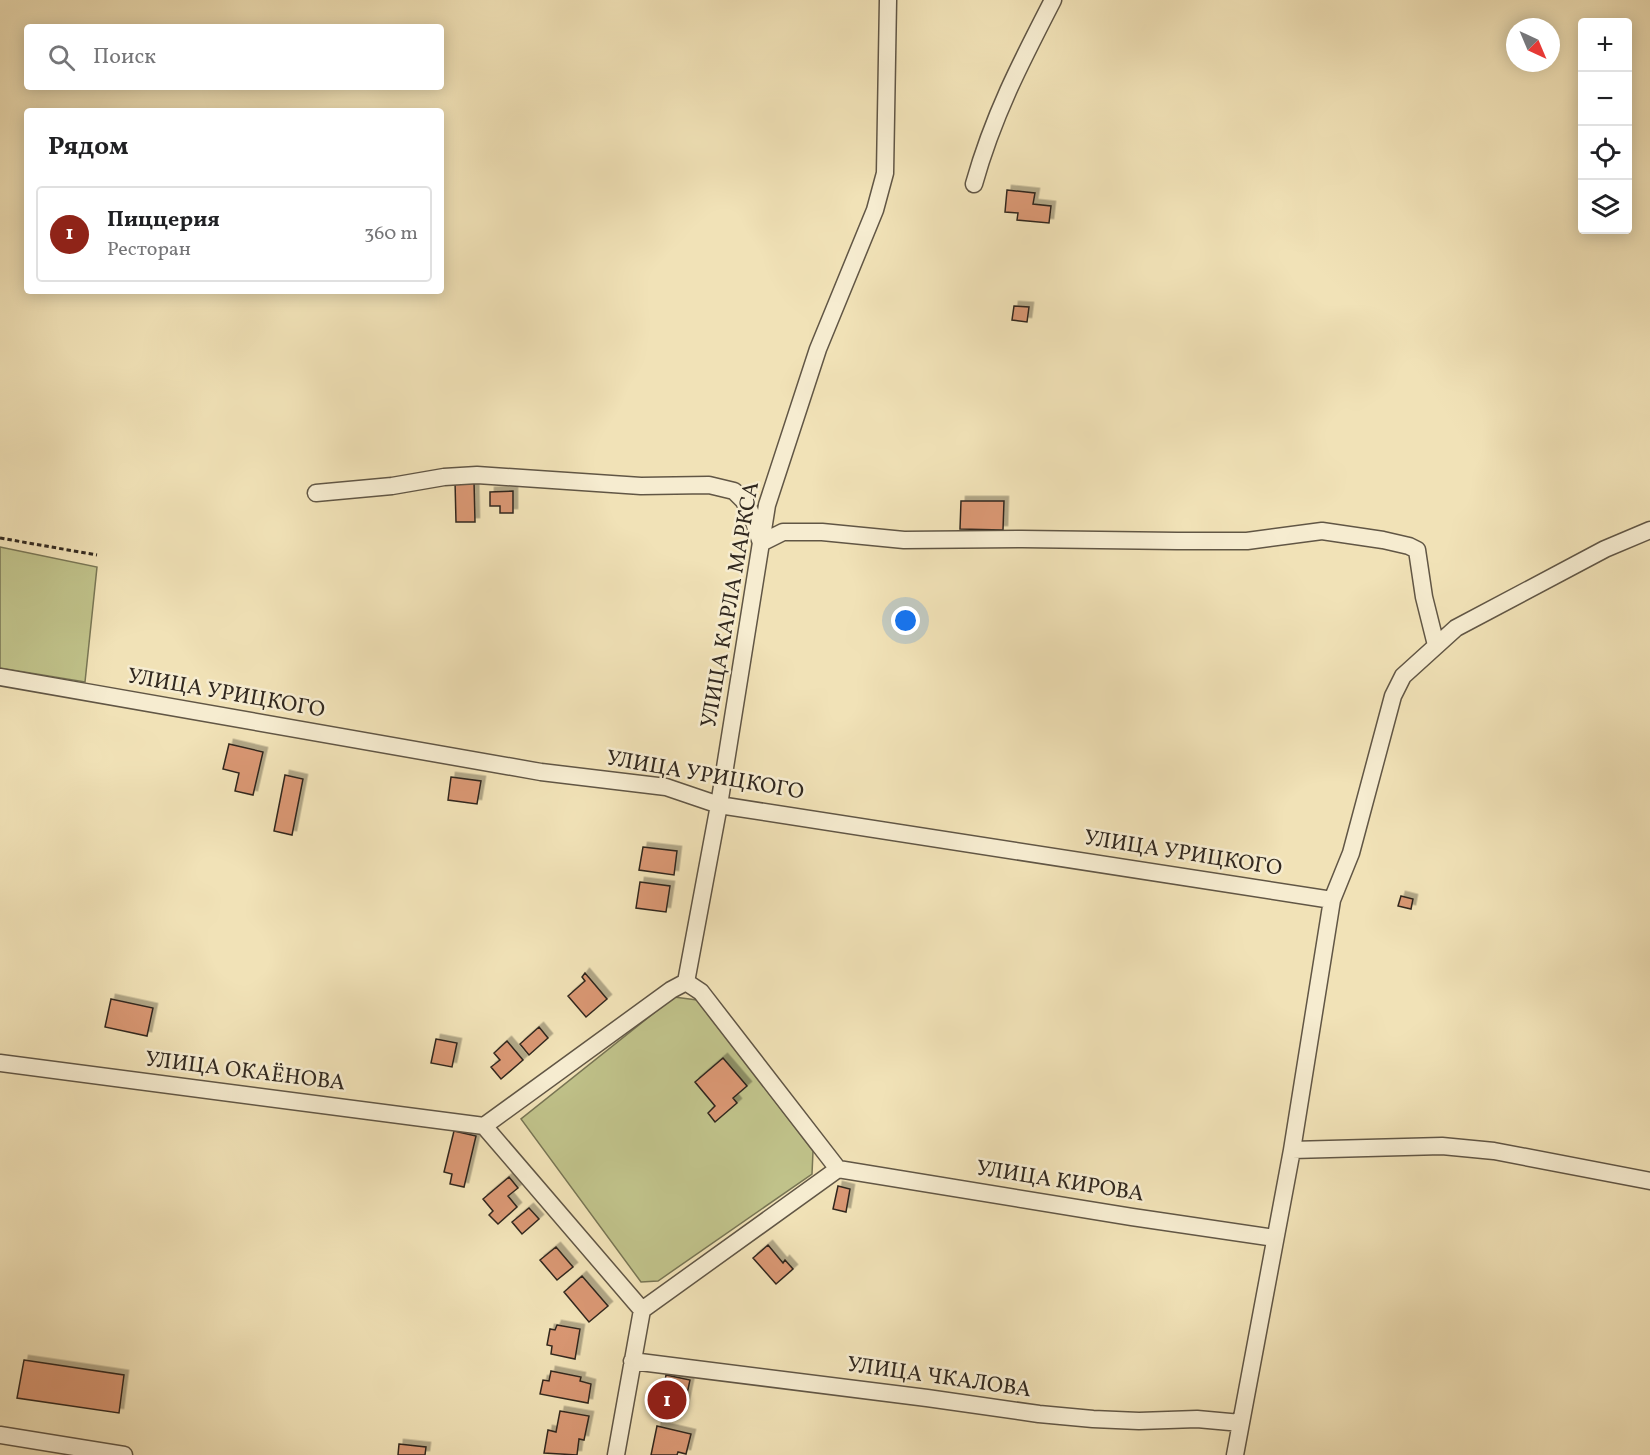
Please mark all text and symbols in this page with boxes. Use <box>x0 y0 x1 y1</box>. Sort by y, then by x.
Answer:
north arrow <box>1506 18 1560 72</box>
map controls <box>1578 18 1632 234</box>
button: + <box>1578 18 1632 72</box>
search box <box>24 24 444 90</box>
icon: search <box>45 41 78 74</box>
text: Поиск <box>93 42 156 73</box>
button: − <box>1578 72 1632 126</box>
button: locate <box>1578 126 1632 180</box>
text: Рядом <box>48 129 128 165</box>
button: layers <box>1578 180 1632 234</box>
text: Пиццерия <box>107 205 220 236</box>
text: 1 <box>65 220 74 248</box>
text: 360 m <box>364 220 418 248</box>
text: Ресторан <box>107 236 191 264</box>
street label: УЛИЦА КАРЛА МАРКСА <box>694 479 768 731</box>
your location <box>891 606 920 635</box>
street label: УЛИЦА УРИЦКОГО <box>125 661 327 727</box>
street label: УЛИЦА УРИЦКОГО <box>604 743 806 809</box>
street label: УЛИЦА УРИЦКОГО <box>1082 823 1284 885</box>
street label: УЛИЦА ОКАЁНОВА <box>143 1044 347 1100</box>
street label: УЛИЦА КИРОВА <box>974 1153 1146 1211</box>
street label: УЛИЦА ЧКАЛОВА <box>845 1350 1033 1406</box>
pin: 1 <box>648 1378 686 1422</box>

